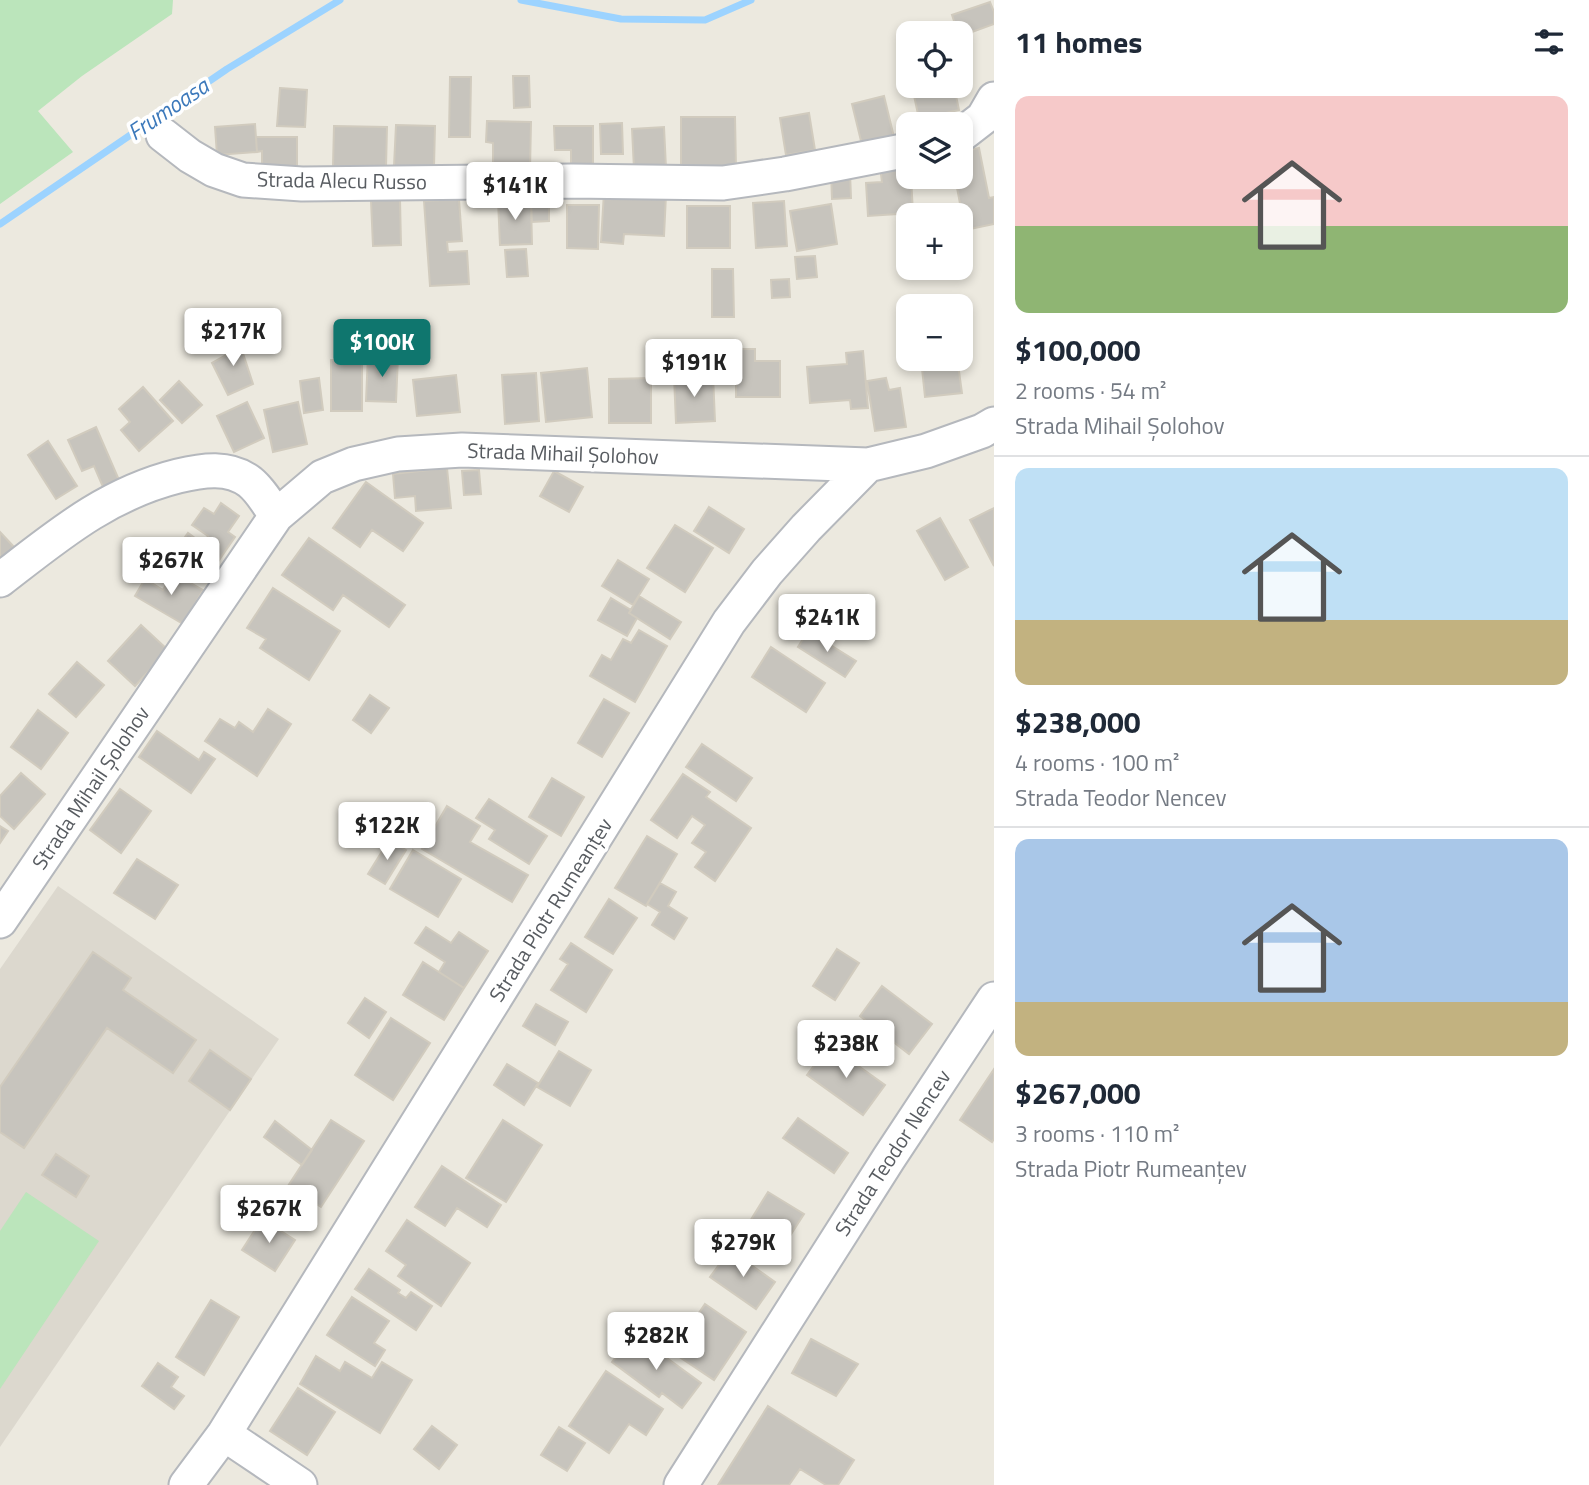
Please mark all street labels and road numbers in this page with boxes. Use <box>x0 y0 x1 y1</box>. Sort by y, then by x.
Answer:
street label: Strada Alecu Russo <box>257 163 427 197</box>
street label: Strada Mihail Șolohov <box>467 434 659 472</box>
street label: Strada Mihail Șolohov <box>23 699 157 876</box>
street label: Strada Piotr Rumeanțev <box>480 811 620 1008</box>
street label: Strada Teodor Nencev <box>826 1063 958 1242</box>

